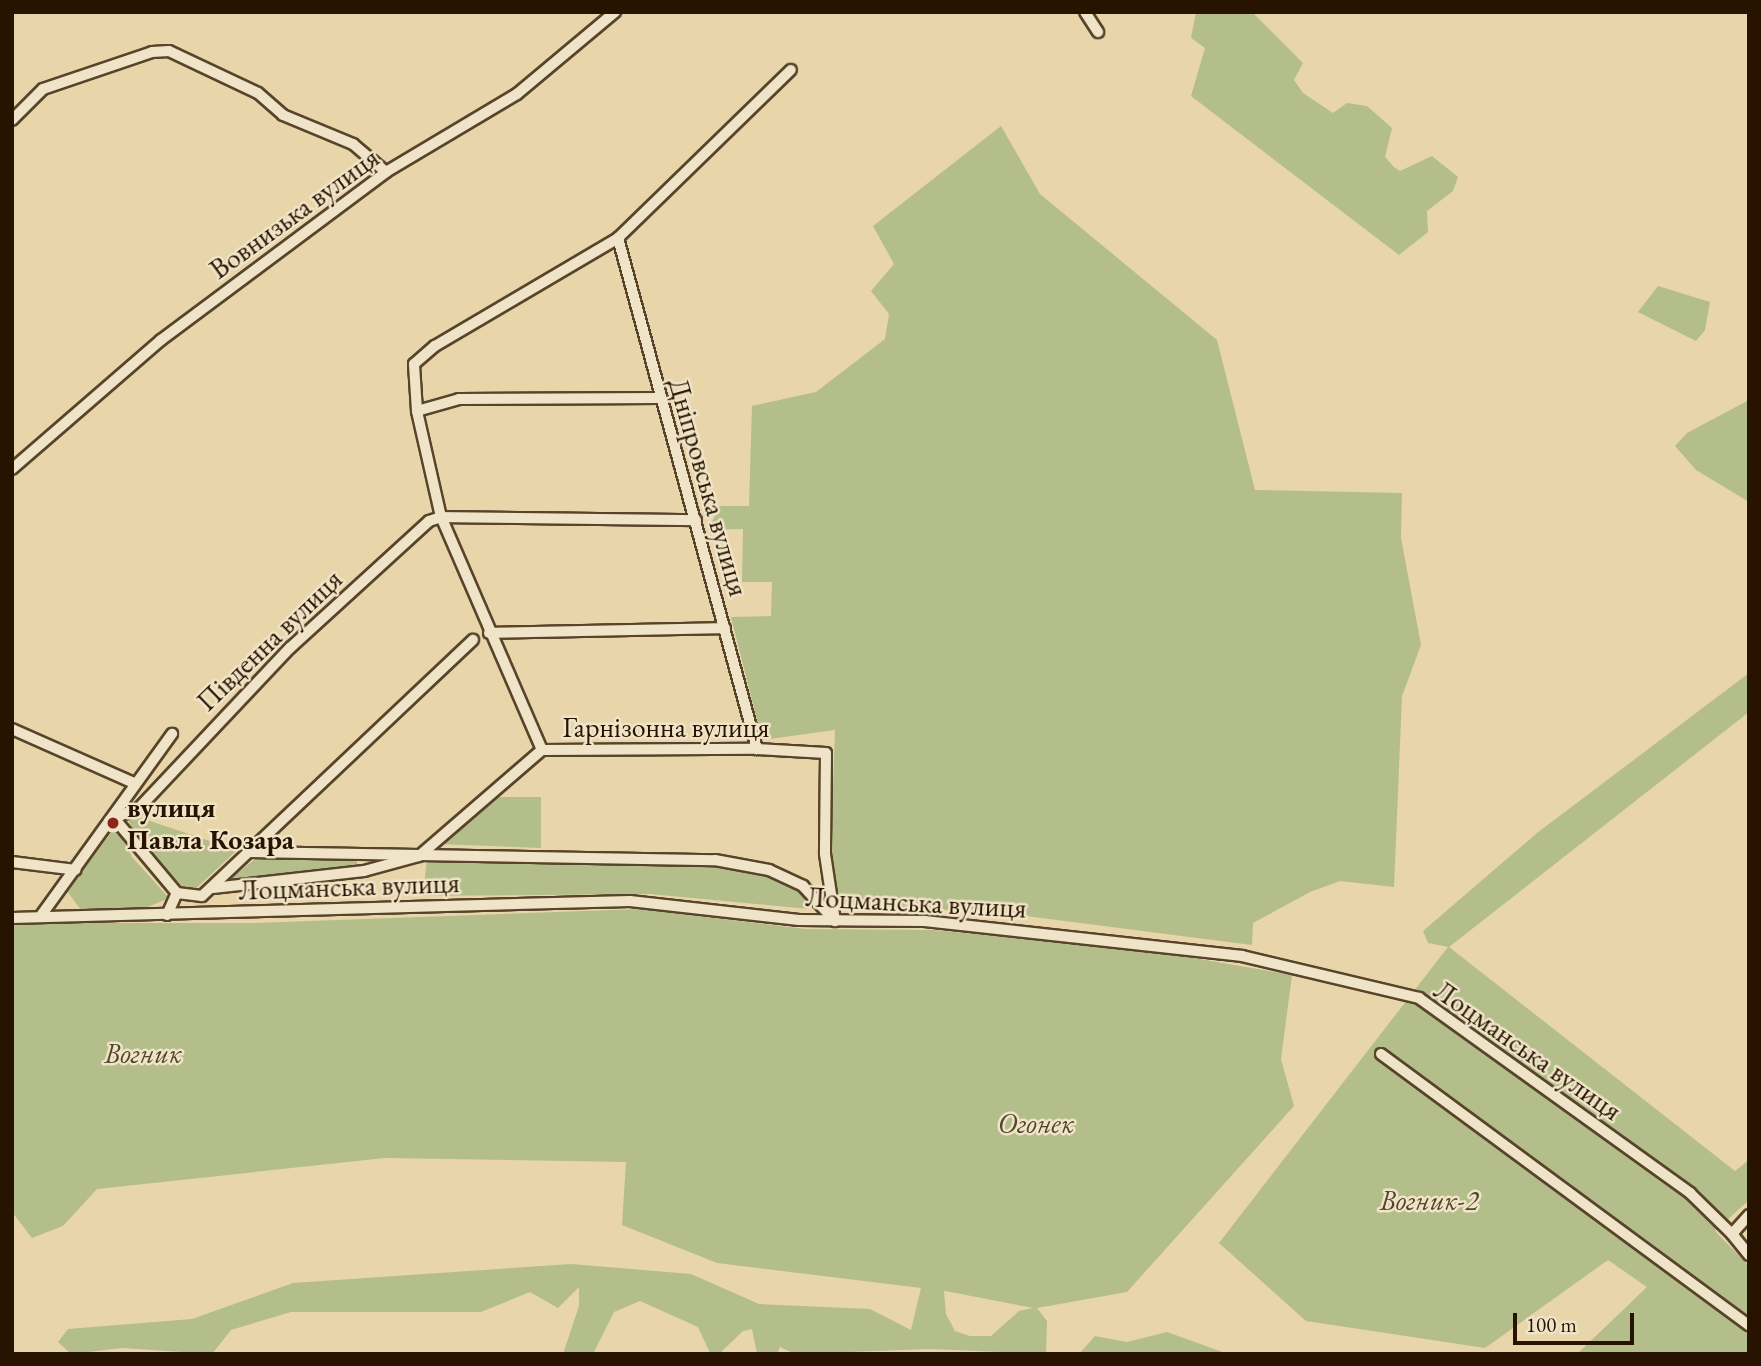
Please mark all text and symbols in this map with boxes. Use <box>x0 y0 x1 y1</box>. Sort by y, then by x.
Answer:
street label: Вовнизька вулиця <box>203 140 385 286</box>
street label: Дніпровська вулиця <box>662 374 756 600</box>
street label: Південна вулиця <box>189 562 349 718</box>
street label: Гарнізонна вулиця <box>562 710 770 744</box>
place label: вулиця Павла Козара <box>127 790 294 856</box>
marker: вулиця Павла Козара <box>105 815 121 831</box>
street label: Лоцманська вулиця <box>238 865 460 907</box>
street label: Лоцманська вулиця <box>805 879 1027 925</box>
street label: Лоцманська вулиця <box>1428 973 1628 1127</box>
park label: Вогник <box>104 1036 182 1070</box>
park label: Огонек <box>998 1106 1074 1140</box>
park label: Вогник-2 <box>1380 1183 1478 1217</box>
scale bar <box>1516 1300 1637 1344</box>
text: 100 m <box>1526 1311 1577 1338</box>

